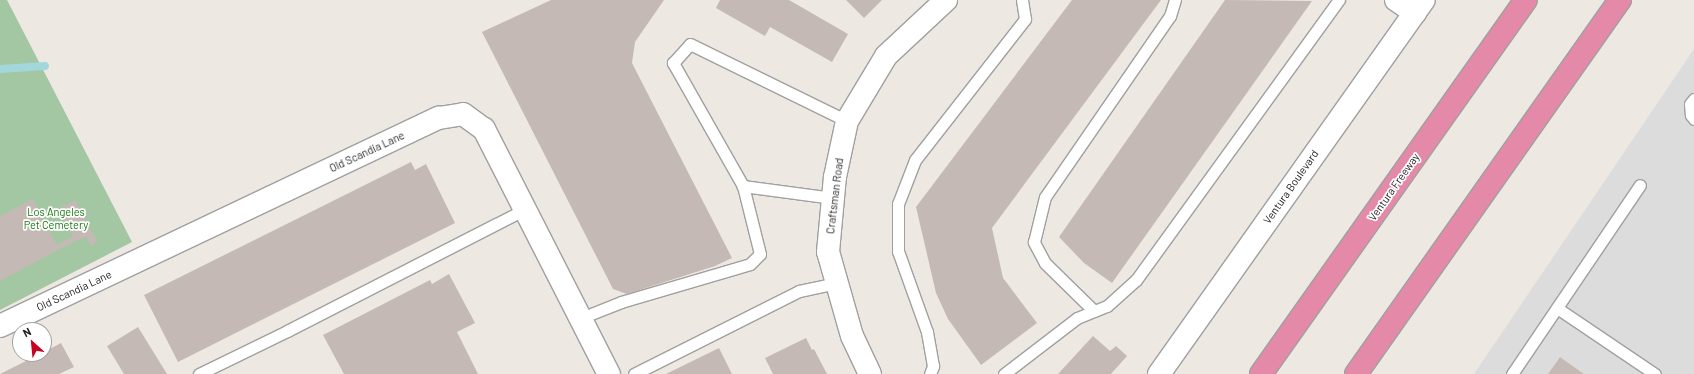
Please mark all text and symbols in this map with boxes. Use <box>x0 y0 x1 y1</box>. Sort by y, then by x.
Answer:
street label: Old Scandia Lane <box>327 129 407 175</box>
street label: Ventura Boulevard <box>1261 148 1321 226</box>
street label: Ventura Freeway <box>1366 151 1422 223</box>
street label: Craftsman Road <box>824 157 846 235</box>
park label: Los Angeles Pet Cemetery <box>24 206 88 232</box>
street label: Old Scandia Lane <box>34 268 114 314</box>
north arrow <box>12 322 52 362</box>
text: N <box>21 324 33 339</box>

